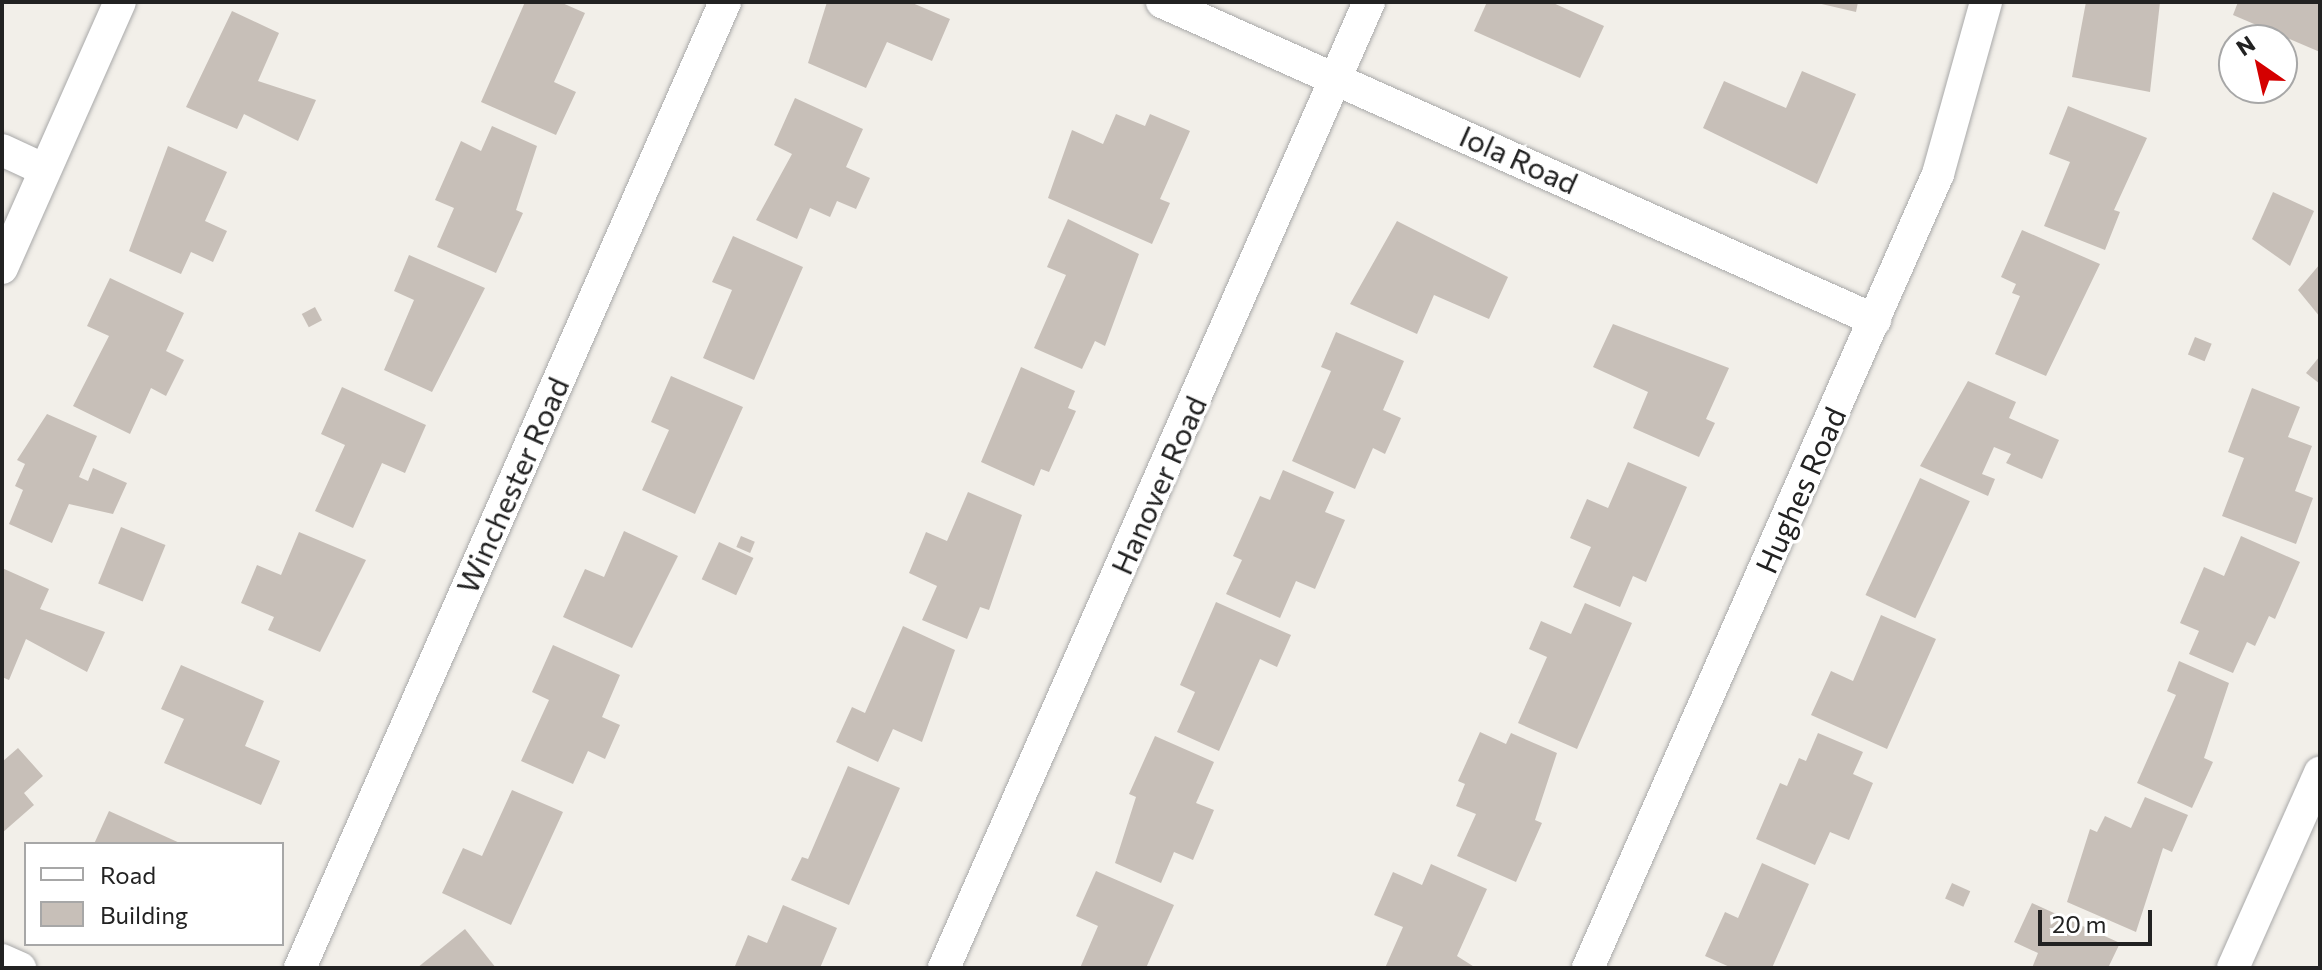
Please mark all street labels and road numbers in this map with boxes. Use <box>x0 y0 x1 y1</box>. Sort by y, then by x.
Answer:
street label: Iola Road <box>1454 117 1584 201</box>
street label: Winchester Road <box>448 371 576 599</box>
street label: Hanover Road <box>1103 390 1213 580</box>
street label: Hughes Road <box>1747 401 1853 579</box>

